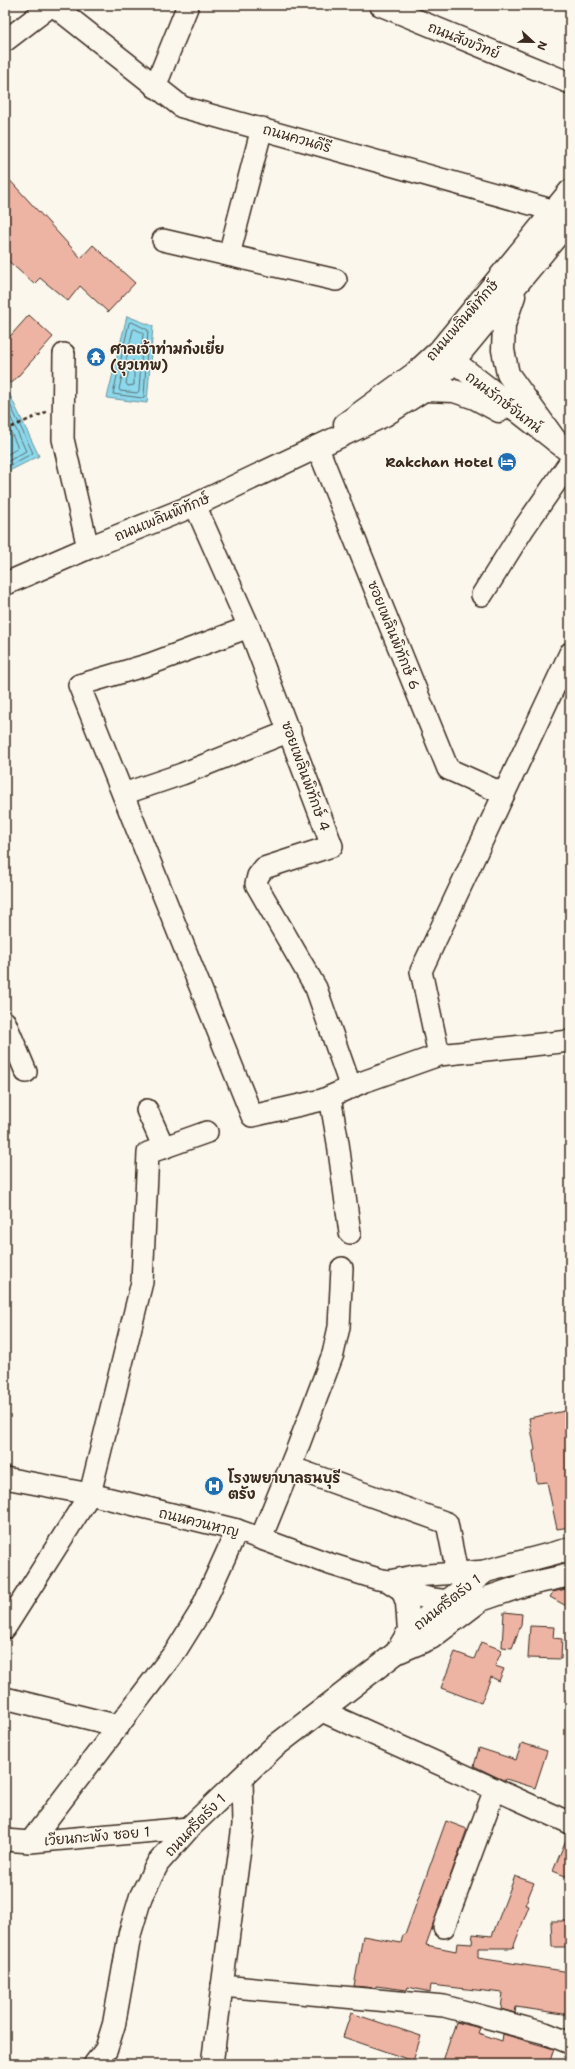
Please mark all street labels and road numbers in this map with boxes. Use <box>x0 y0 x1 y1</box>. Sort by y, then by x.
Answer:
street label: ถนนสังขวิทย์ <box>425 17 503 63</box>
street label: ถนนควนคีรี <box>261 120 334 156</box>
street label: ถนนเพลินพิทักษ์ <box>422 275 503 364</box>
street label: ถนนรักษ์จันทน์ <box>462 367 546 437</box>
street label: ถนนเพลินพิทักษ์ <box>112 489 213 545</box>
street label: ซอยเพลินพิทักษ์ 6 <box>364 578 424 692</box>
street label: ซอยเพลินพิทักษ์ 4 <box>278 718 334 834</box>
street label: ถนนควนหาญ <box>157 1503 241 1541</box>
street label: ถนนศรีตรัง 1 <box>410 1570 484 1634</box>
street label: ถนนศรีตรัง 1 <box>161 1790 229 1860</box>
street label: เวียนกะพัง ซอย 1 <box>43 1822 151 1850</box>

